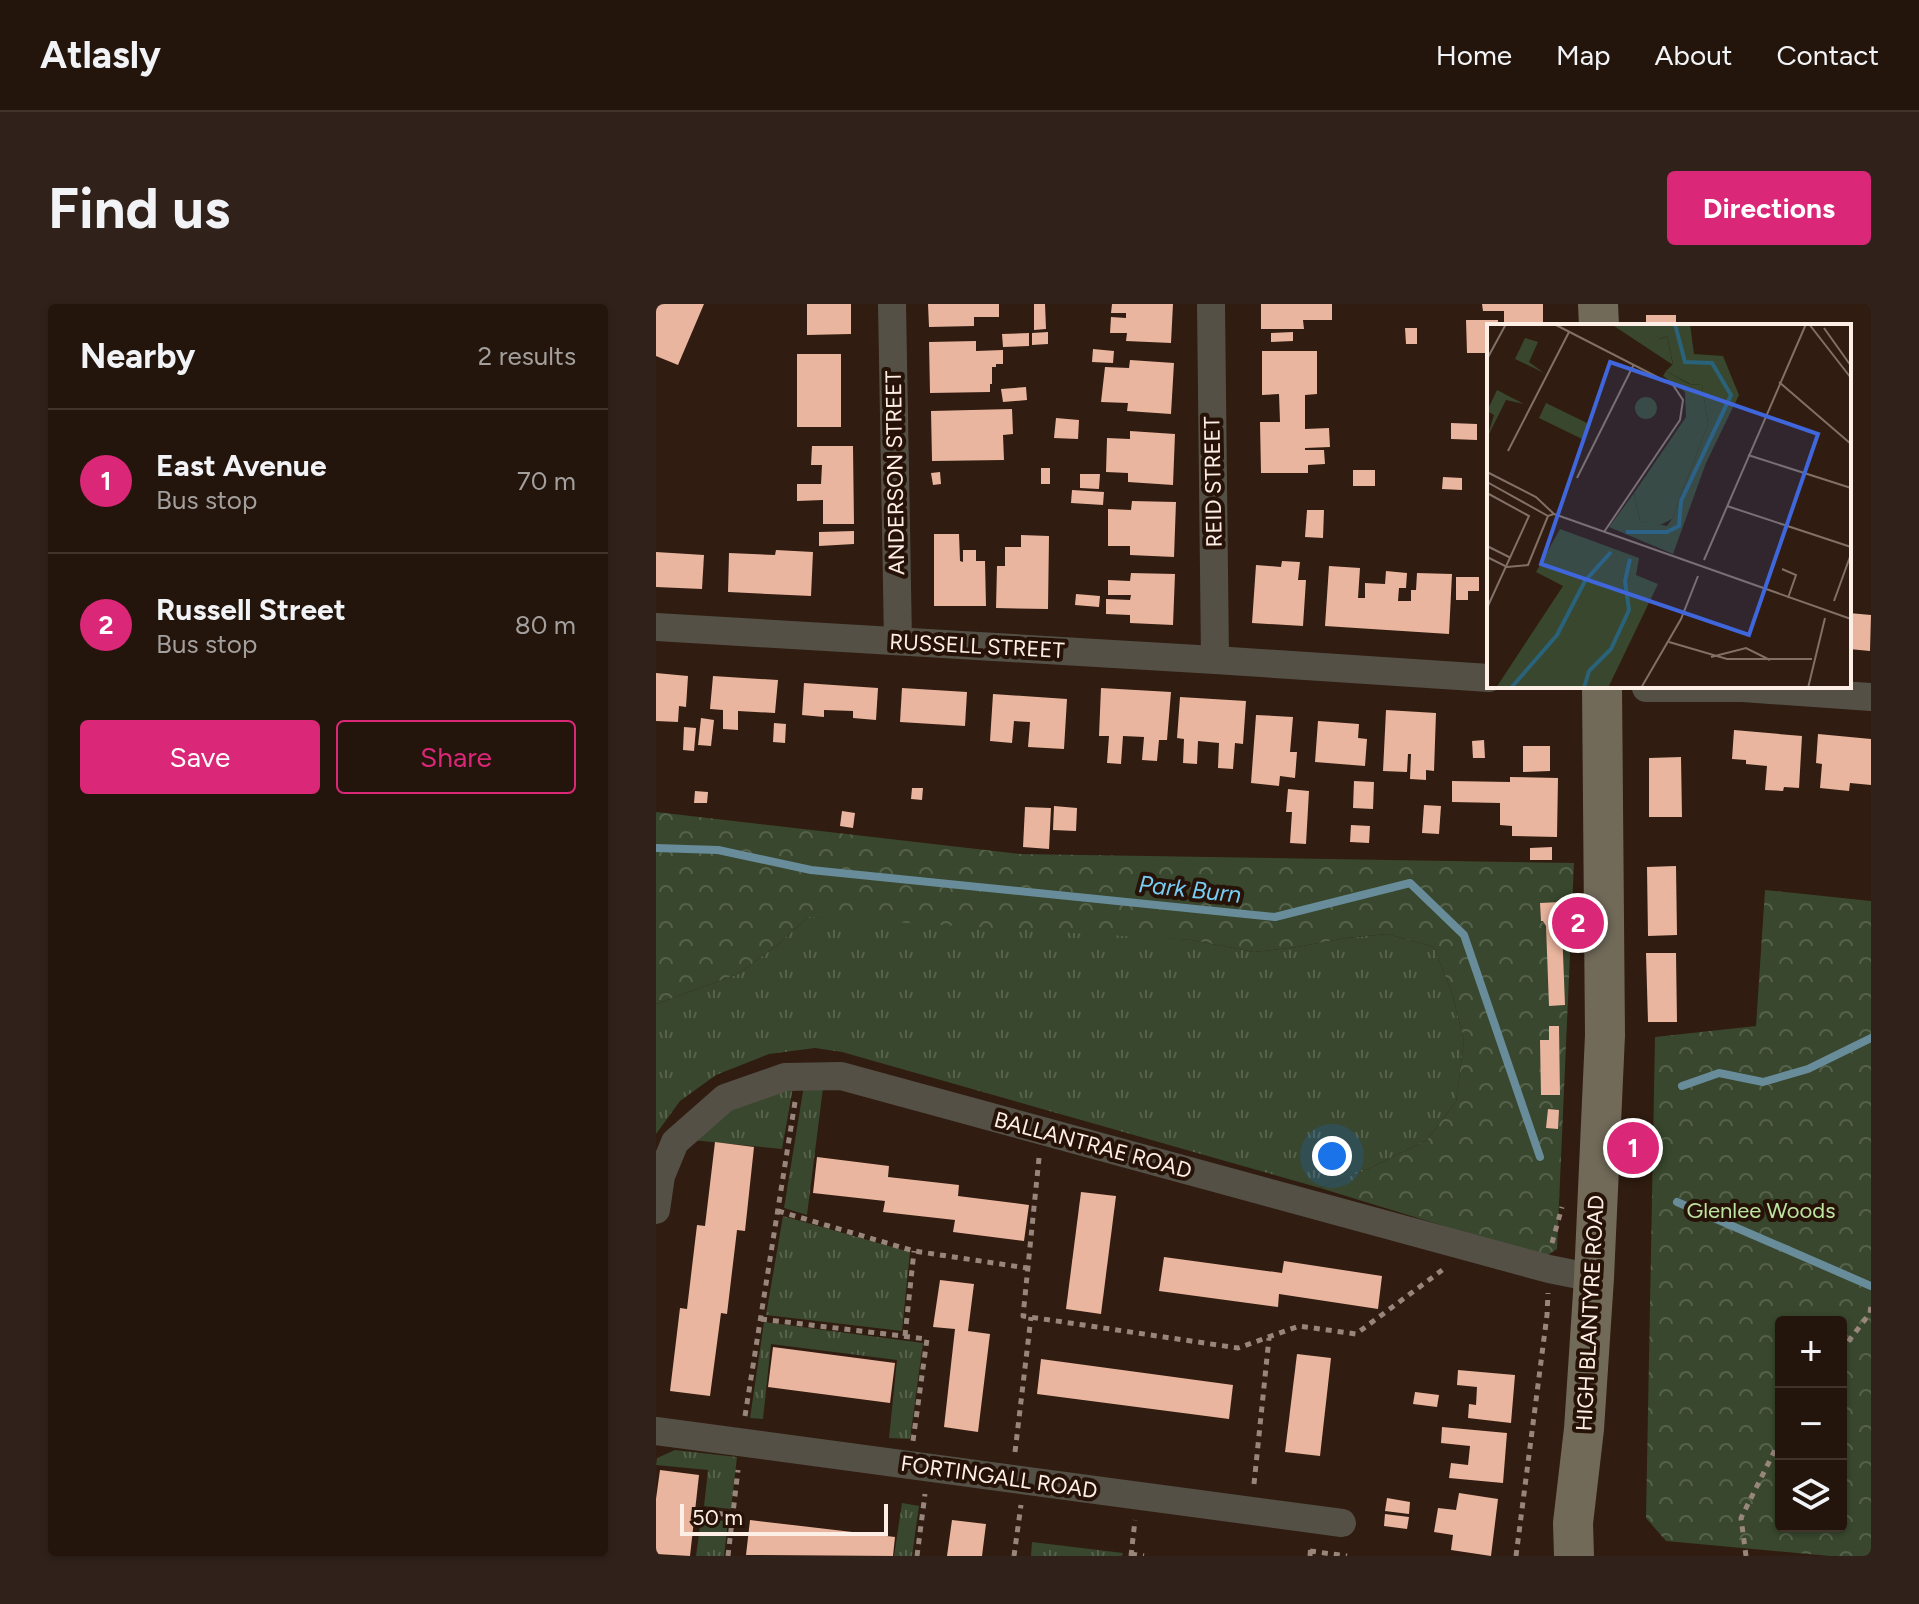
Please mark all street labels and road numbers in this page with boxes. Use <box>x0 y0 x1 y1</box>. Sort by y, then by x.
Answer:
street label: ANDERSON STREET <box>880 371 910 575</box>
street label: REID STREET <box>1198 416 1228 548</box>
street label: RUSSELL STREET <box>889 628 1065 664</box>
street label: BALLANTRAE ROAD <box>991 1106 1195 1184</box>
street label: HIGH BLANTYRE ROAD <box>1570 1194 1610 1432</box>
street label: FORTINGALL ROAD <box>899 1450 1099 1504</box>

